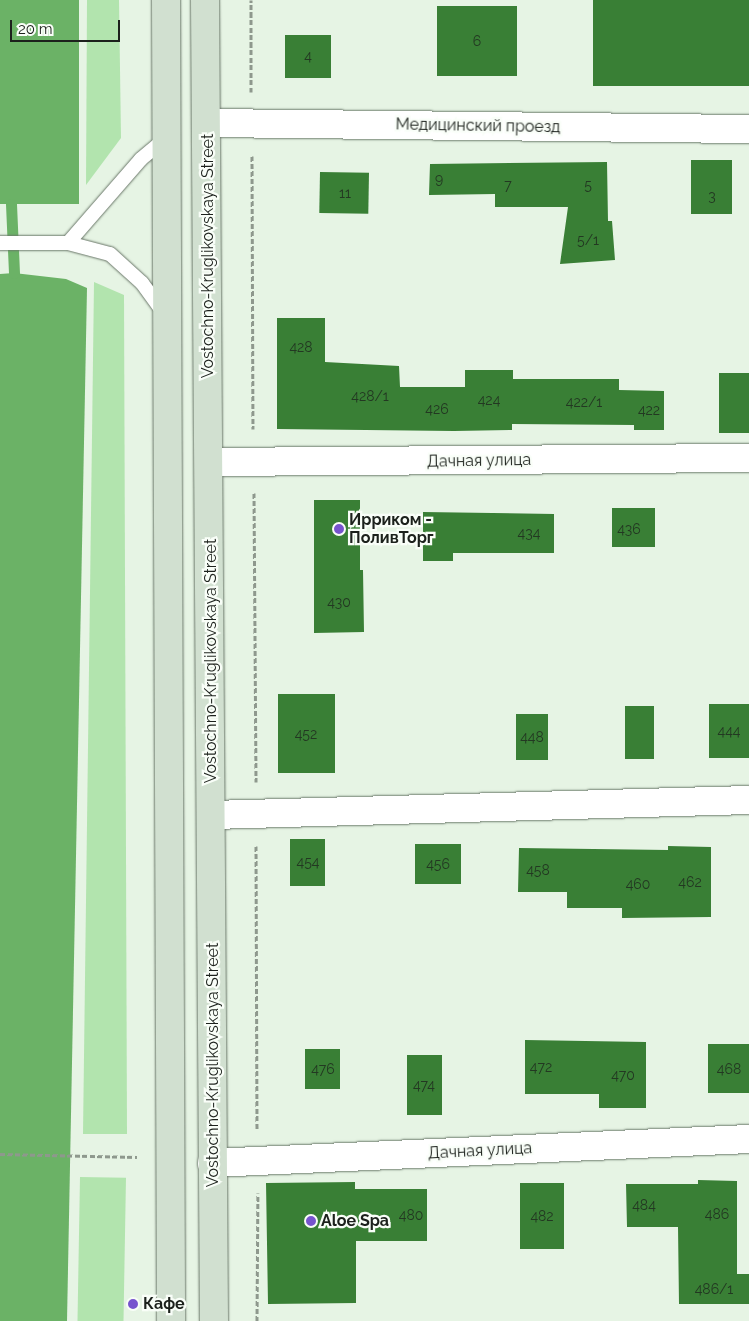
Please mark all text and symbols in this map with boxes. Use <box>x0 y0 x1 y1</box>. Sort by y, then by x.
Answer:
scale bar <box>12 10 122 42</box>
text: 20 m <box>18 20 53 38</box>
house number: 6 <box>473 33 481 49</box>
house number: 4 <box>304 48 312 64</box>
street label: Медицинский проезд <box>395 115 561 137</box>
street label: Vostochno-Kruglikovskaya Street <box>198 134 218 378</box>
house number: 9 <box>435 171 443 187</box>
house number: 7 <box>504 177 512 193</box>
house number: 5 <box>584 177 592 193</box>
house number: 11 <box>339 185 351 201</box>
house number: 3 <box>708 188 716 204</box>
house number: 5/1 <box>577 232 599 248</box>
house number: 428 <box>289 339 313 355</box>
house number: 428/1 <box>351 388 389 404</box>
house number: 424 <box>478 392 500 408</box>
house number: 422/1 <box>566 394 602 410</box>
house number: 426 <box>425 401 449 417</box>
house number: 422 <box>638 402 660 418</box>
street label: Дачная улица <box>427 450 531 472</box>
place label: Ирриком - ПоливТорг <box>349 510 434 548</box>
house number: 436 <box>617 521 641 537</box>
marker: Ирриком - ПоливТорг <box>333 523 345 535</box>
house number: 434 <box>518 525 540 541</box>
street label: Vostochno-Kruglikovskaya Street <box>201 539 221 783</box>
house number: 430 <box>327 594 351 610</box>
house number: 444 <box>718 723 740 739</box>
house number: 452 <box>295 726 317 742</box>
house number: 448 <box>520 729 544 745</box>
house number: 454 <box>297 854 319 870</box>
house number: 456 <box>426 856 450 872</box>
house number: 458 <box>526 862 550 878</box>
house number: 462 <box>678 874 702 890</box>
house number: 460 <box>626 876 650 892</box>
street label: Vostochno-Kruglikovskaya Street <box>203 943 223 1187</box>
house number: 472 <box>530 1059 552 1075</box>
house number: 476 <box>311 1061 335 1077</box>
house number: 468 <box>717 1061 741 1077</box>
house number: 470 <box>611 1067 635 1083</box>
house number: 474 <box>413 1077 435 1093</box>
street label: Дачная улица <box>427 1139 533 1163</box>
house number: 484 <box>632 1197 656 1213</box>
house number: 486 <box>705 1206 729 1222</box>
house number: 480 <box>399 1207 423 1223</box>
house number: 482 <box>530 1208 554 1224</box>
place label: Aloe Spa <box>321 1211 389 1231</box>
marker: Aloe Spa <box>305 1215 317 1227</box>
house number: 486/1 <box>695 1281 733 1297</box>
place label: Кафе <box>143 1294 185 1314</box>
marker: Кафе <box>127 1298 139 1310</box>

